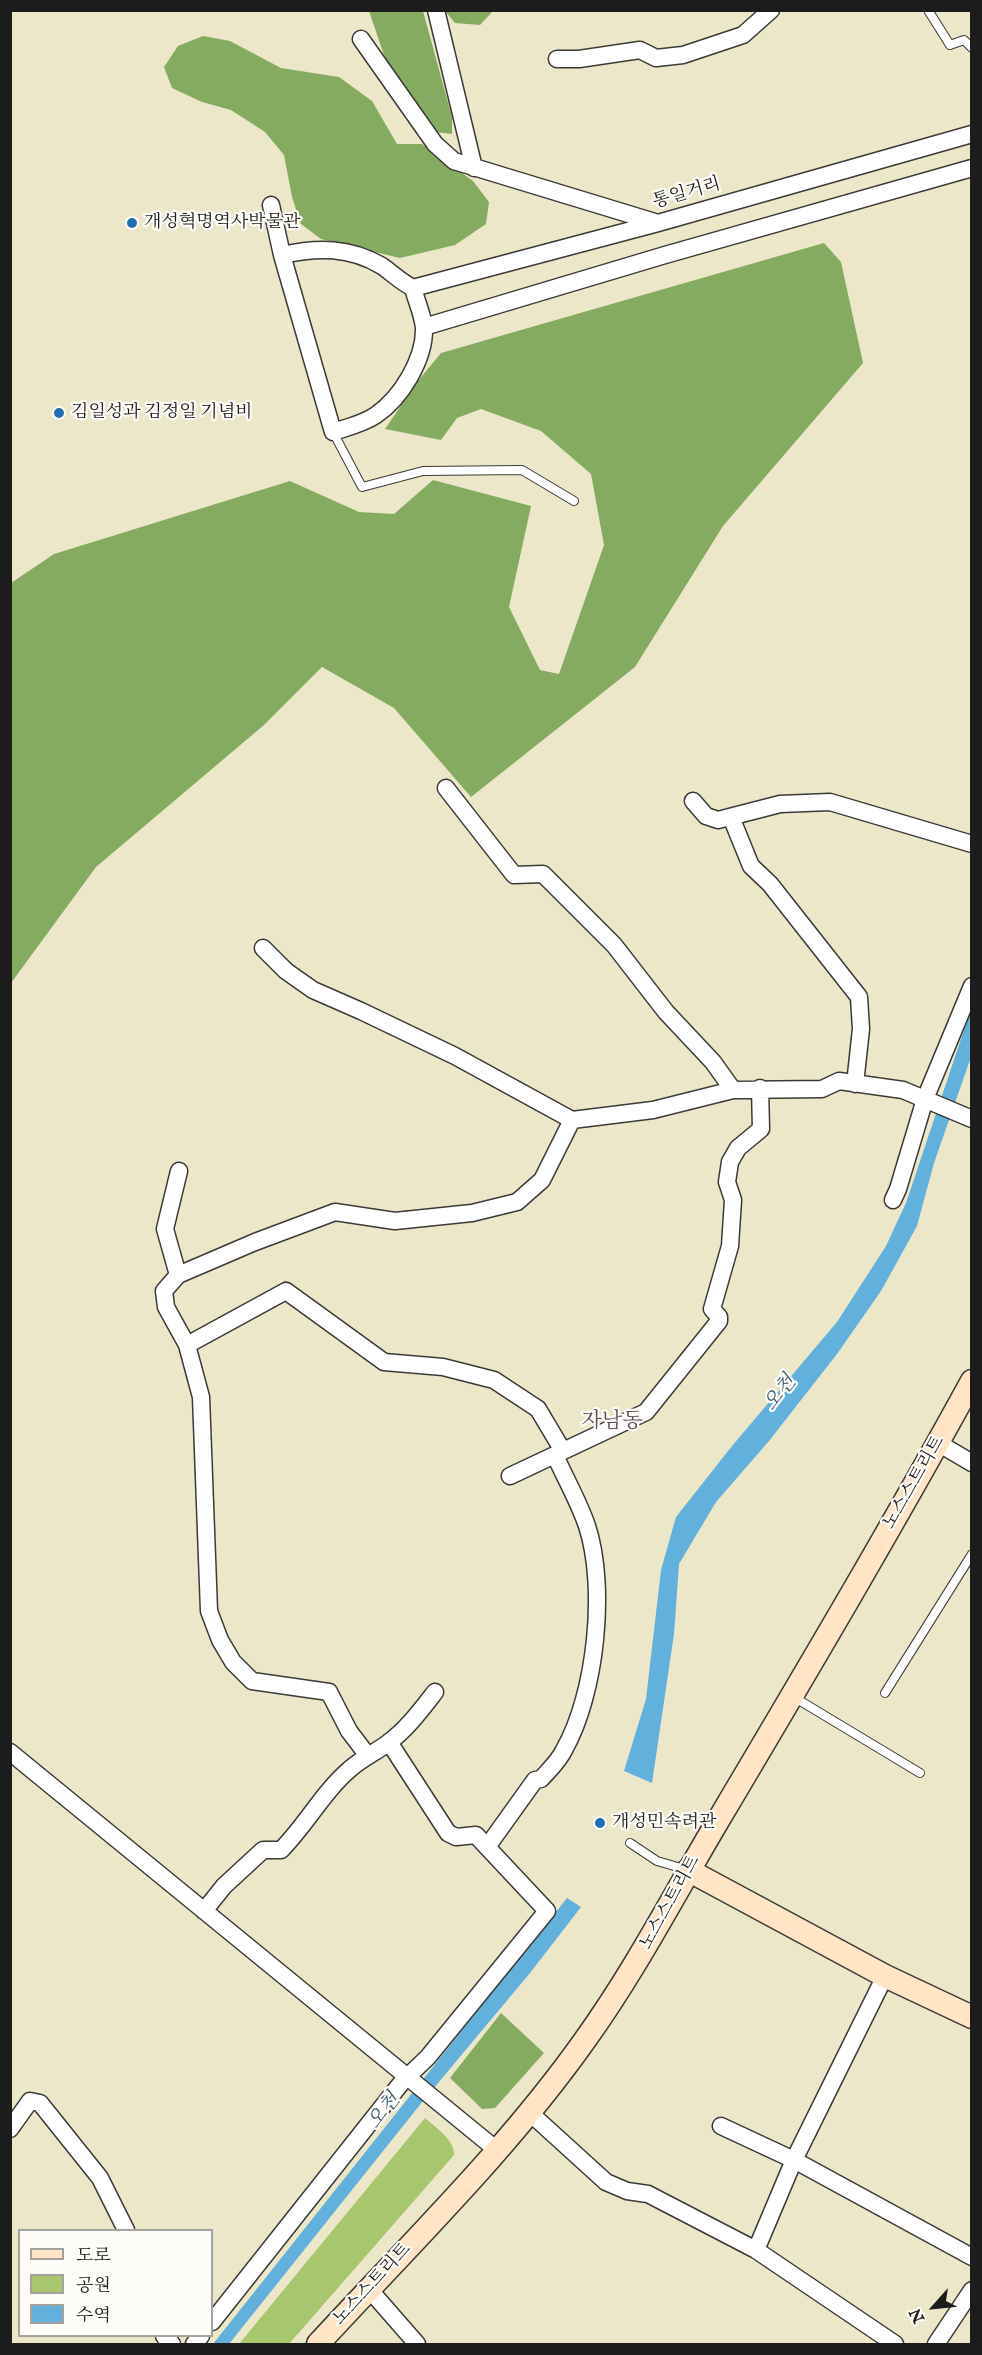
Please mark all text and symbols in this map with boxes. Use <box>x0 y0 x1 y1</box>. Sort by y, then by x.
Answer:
street label: 통일거리 <box>651 174 723 214</box>
place label: 개성혁명역사박물관 <box>144 212 300 234</box>
marker: 개성혁명역사박물관 <box>125 216 139 230</box>
place label: 김일성과 김정일 기념비 <box>71 402 253 424</box>
marker: 김일성과 김정일 기념비 <box>52 406 66 420</box>
water label: 오천 <box>760 1371 802 1417</box>
district label: 자남동 <box>582 1410 642 1436</box>
street label: 노스스트리트 <box>880 1432 950 1534</box>
place label: 개성민속려관 <box>612 1812 716 1834</box>
marker: 개성민속려관 <box>593 1816 607 1830</box>
street label: 노스스트리트 <box>636 1852 706 1954</box>
water label: 오천 <box>364 2089 406 2135</box>
legend <box>18 2229 213 2337</box>
street label: 노스스트리트 <box>330 2239 416 2331</box>
text: 도로 <box>76 2245 111 2268</box>
text: 공원 <box>76 2275 111 2298</box>
north arrow <box>904 2277 964 2337</box>
text: N <box>906 2304 930 2326</box>
text: 수역 <box>76 2305 111 2328</box>

